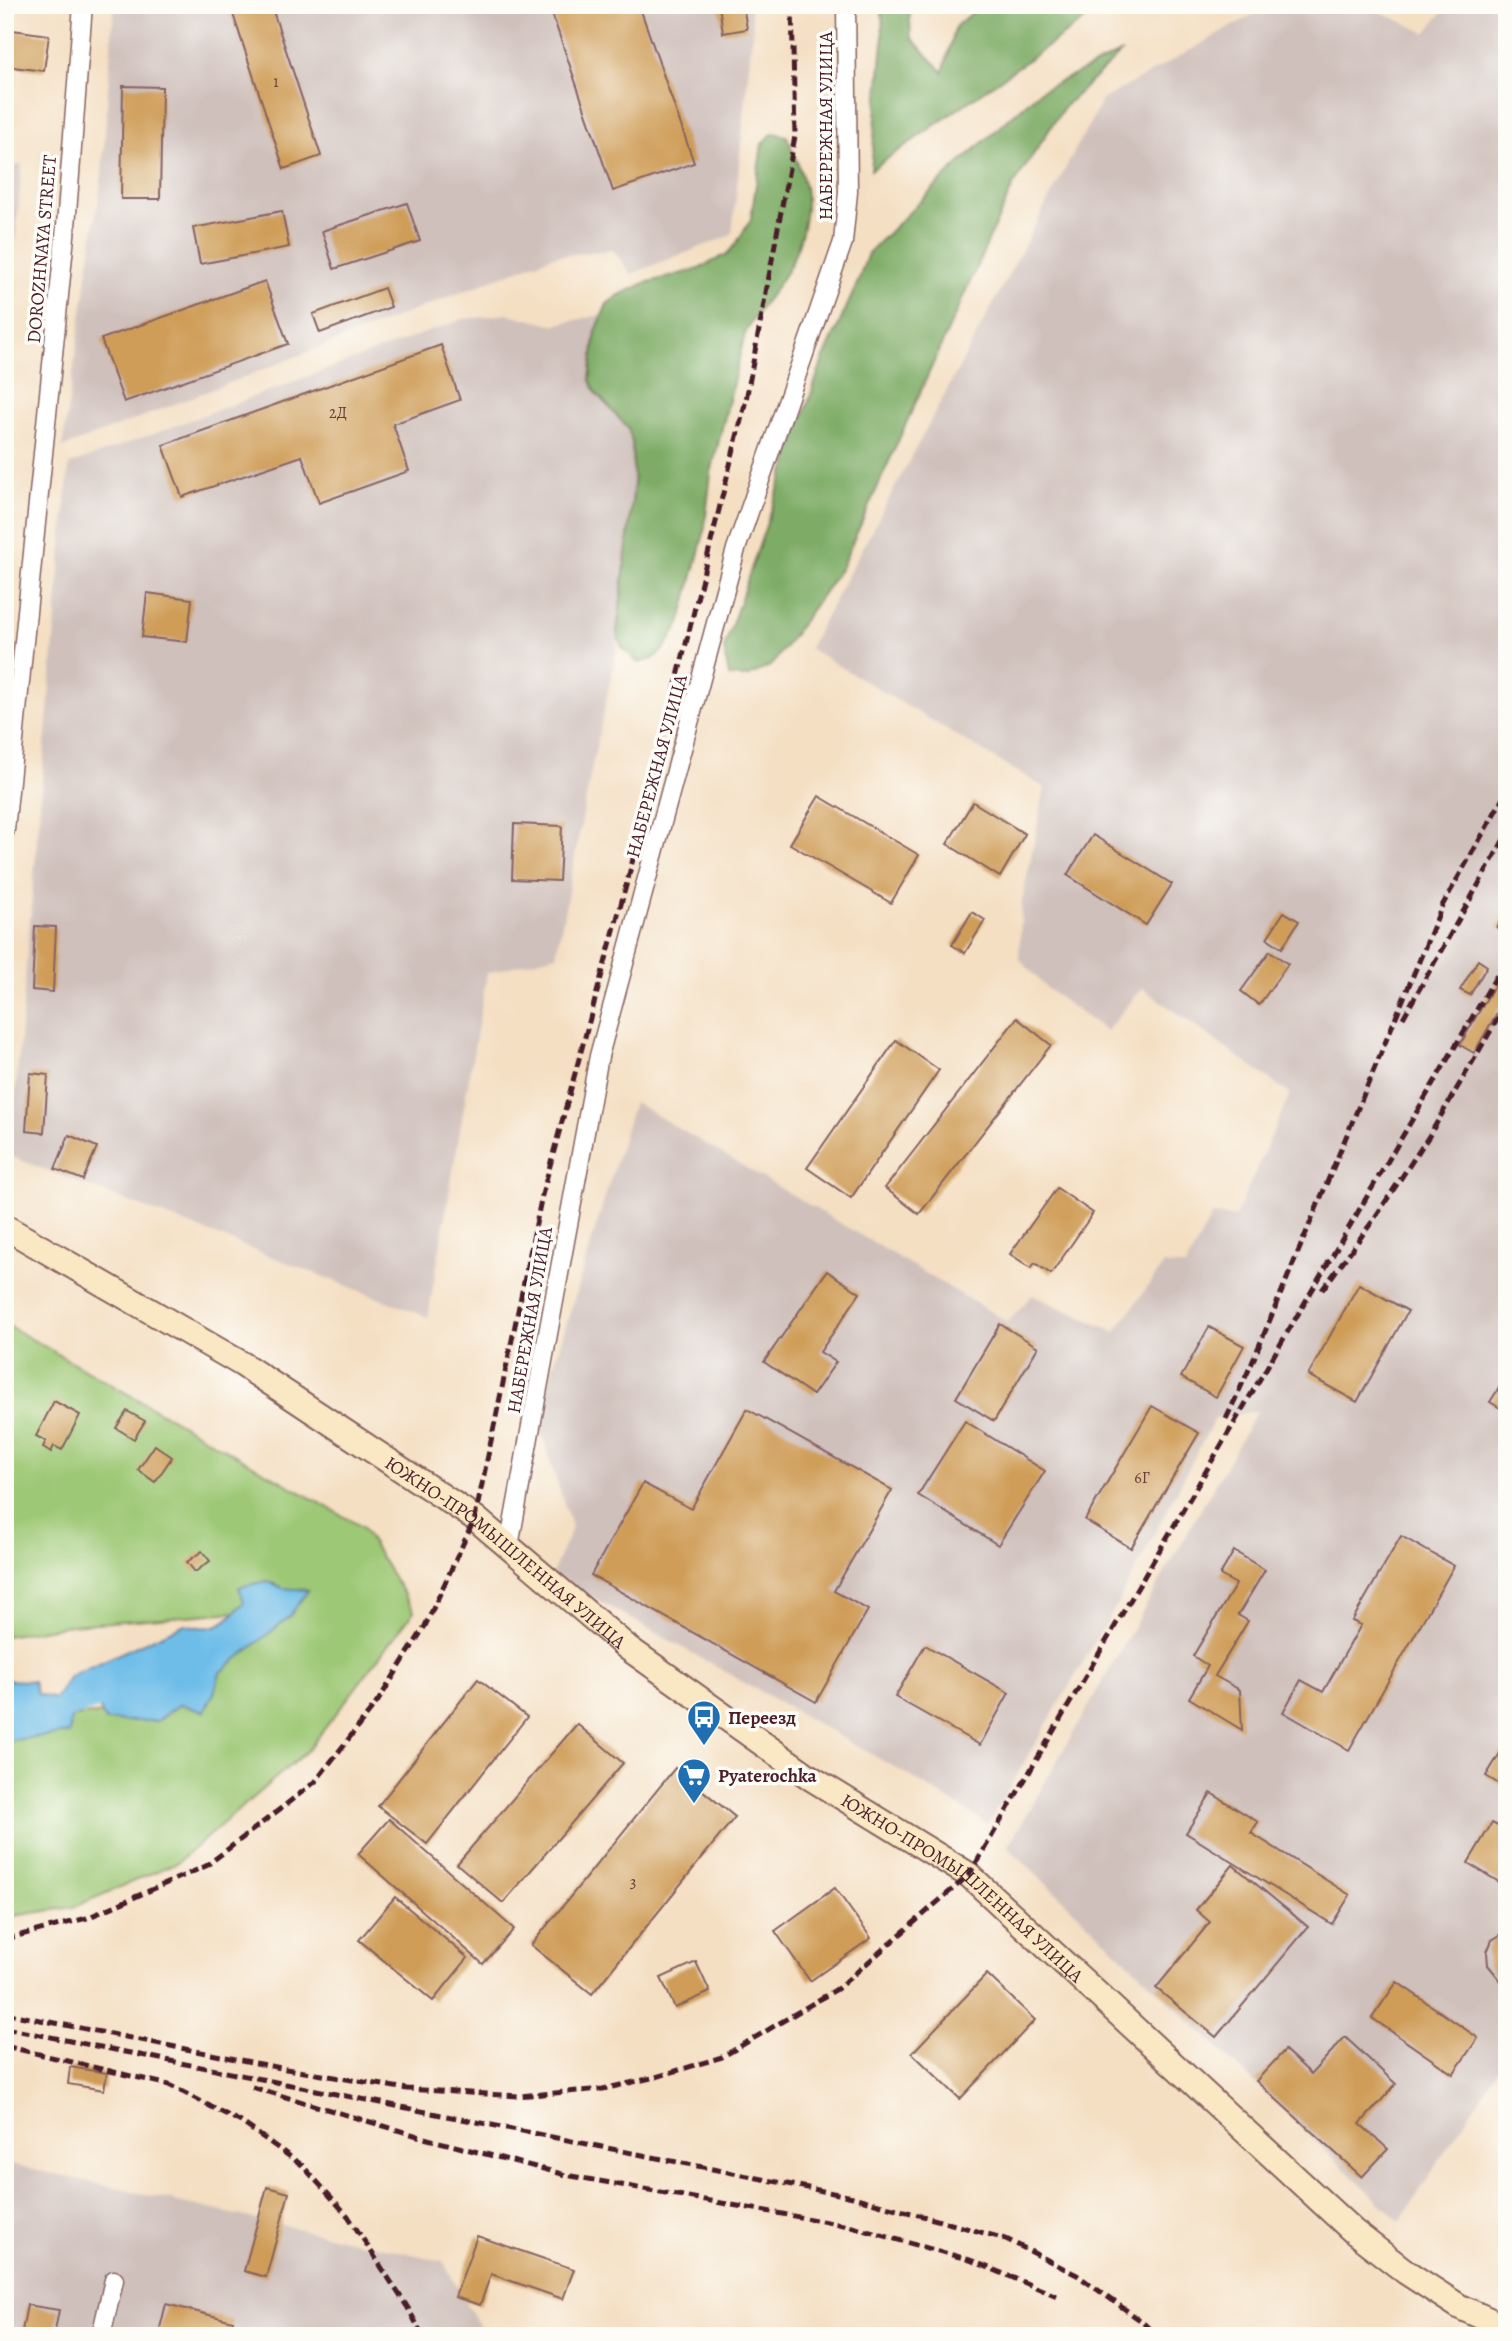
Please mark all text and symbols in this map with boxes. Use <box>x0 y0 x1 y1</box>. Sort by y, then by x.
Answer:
street label: НАБЕРЕЖНАЯ УЛИЦА <box>813 31 839 220</box>
house number: 1 <box>273 71 279 93</box>
street label: DOROZHNAYA STREET <box>21 153 63 344</box>
house number: 2Д <box>329 402 347 424</box>
street label: НАБЕРЕЖНАЯ УЛИЦА <box>620 671 694 861</box>
street label: НАБЕРЕЖНАЯ УЛИЦА <box>501 1224 559 1415</box>
street label: ЮЖНО-ПРОМЫШЛЕННАЯ УЛИЦА <box>380 1450 632 1655</box>
house number: 6Г <box>1134 1467 1150 1489</box>
bus stop icon: Переезд <box>685 1698 723 1747</box>
place label: Переезд <box>728 1705 796 1731</box>
supermarket icon: Pyaterochka <box>675 1756 713 1805</box>
place label: Pyaterochka <box>718 1763 818 1789</box>
street label: ЮЖНО-ПРОМЫШЛЕННАЯ УЛИЦА <box>836 1788 1089 1989</box>
house number: 3 <box>630 1871 636 1893</box>

